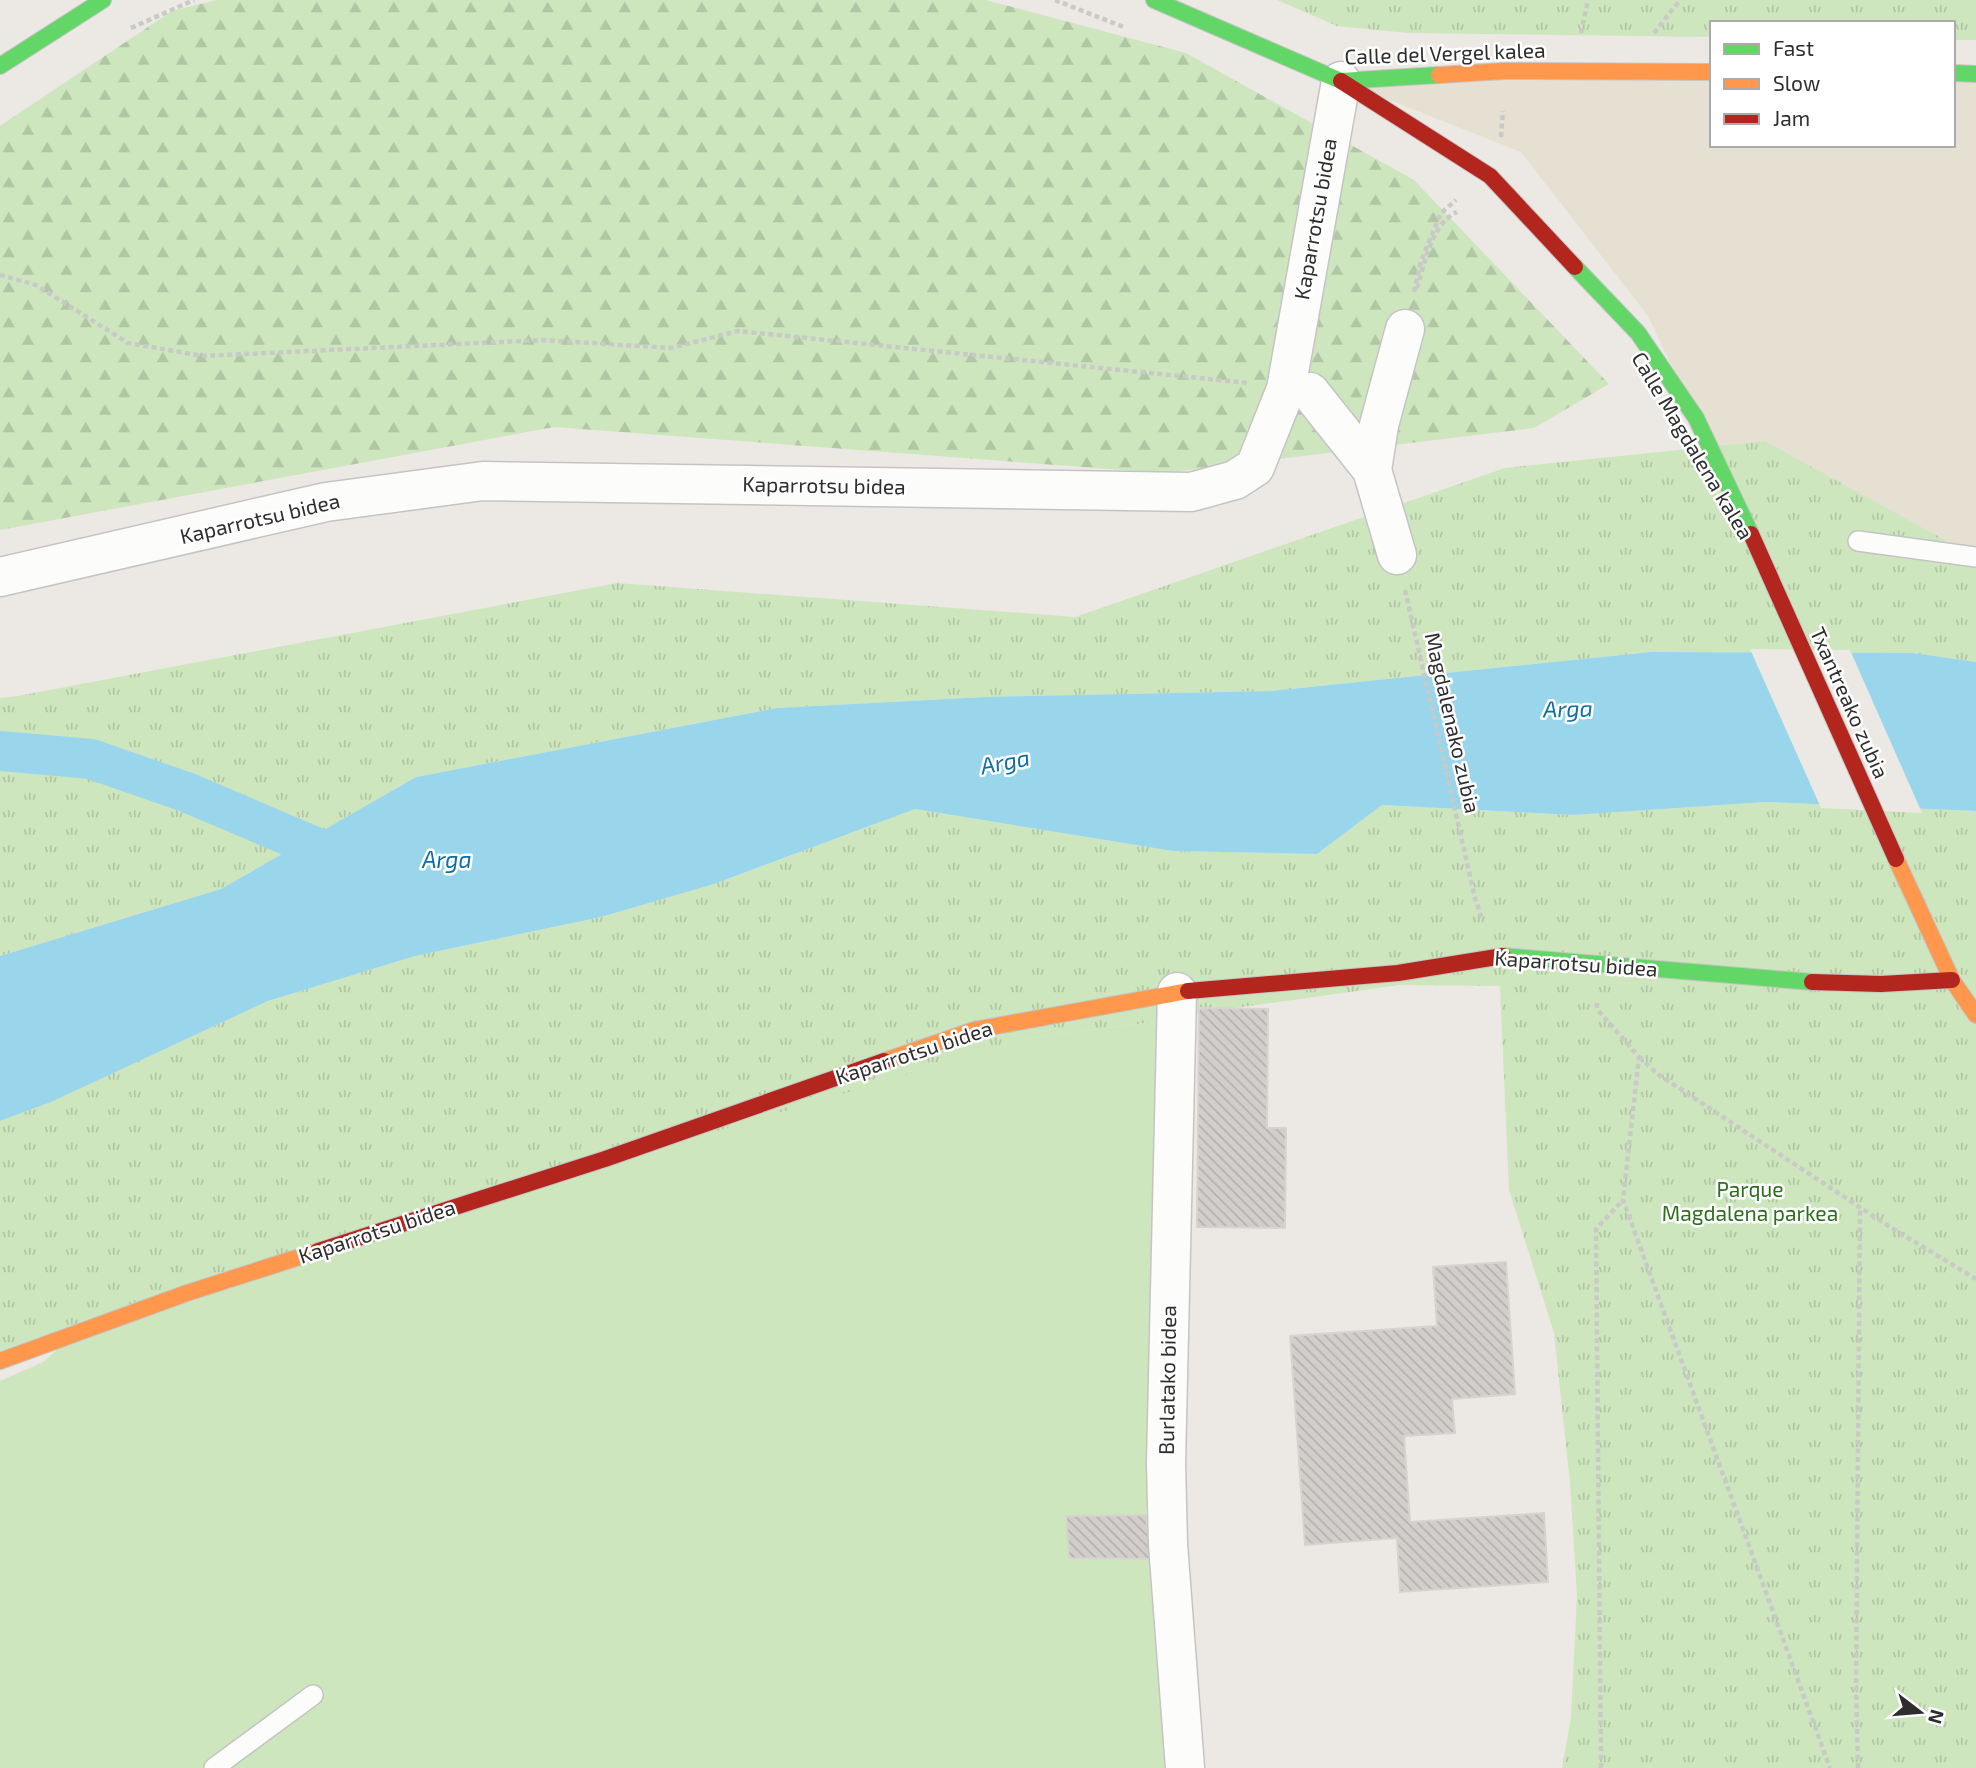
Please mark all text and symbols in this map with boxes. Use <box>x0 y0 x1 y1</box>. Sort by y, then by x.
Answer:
legend <box>1710 21 1955 147</box>
text: Fast <box>1773 35 1814 60</box>
street label: Calle del Vergel kalea <box>1344 36 1546 69</box>
text: Slow <box>1773 70 1820 95</box>
text: Jam <box>1773 105 1810 130</box>
street label: Kaparrotsu bidea <box>1288 136 1341 301</box>
street label: Calle Magdalena kalea <box>1627 347 1759 543</box>
street label: Kaparrotsu bidea <box>742 471 906 498</box>
street label: Kaparrotsu bidea <box>177 487 342 548</box>
street label: Txantreako zubia <box>1806 623 1895 782</box>
street label: Magdalenako zubia <box>1421 630 1486 815</box>
water label: Arga <box>1542 694 1593 722</box>
water label: Arga <box>977 743 1032 780</box>
water label: Arga <box>421 845 472 873</box>
street label: Kaparrotsu bidea <box>1494 944 1659 981</box>
street label: Kaparrotsu bidea <box>832 1014 995 1089</box>
park label: Parque Magdalena parkea <box>1662 1176 1838 1225</box>
street label: Kaparrotsu bidea <box>295 1193 458 1268</box>
street label: Burlatako bidea <box>1153 1305 1180 1455</box>
north arrow <box>1885 1677 1955 1747</box>
text: N <box>1924 1707 1950 1727</box>

